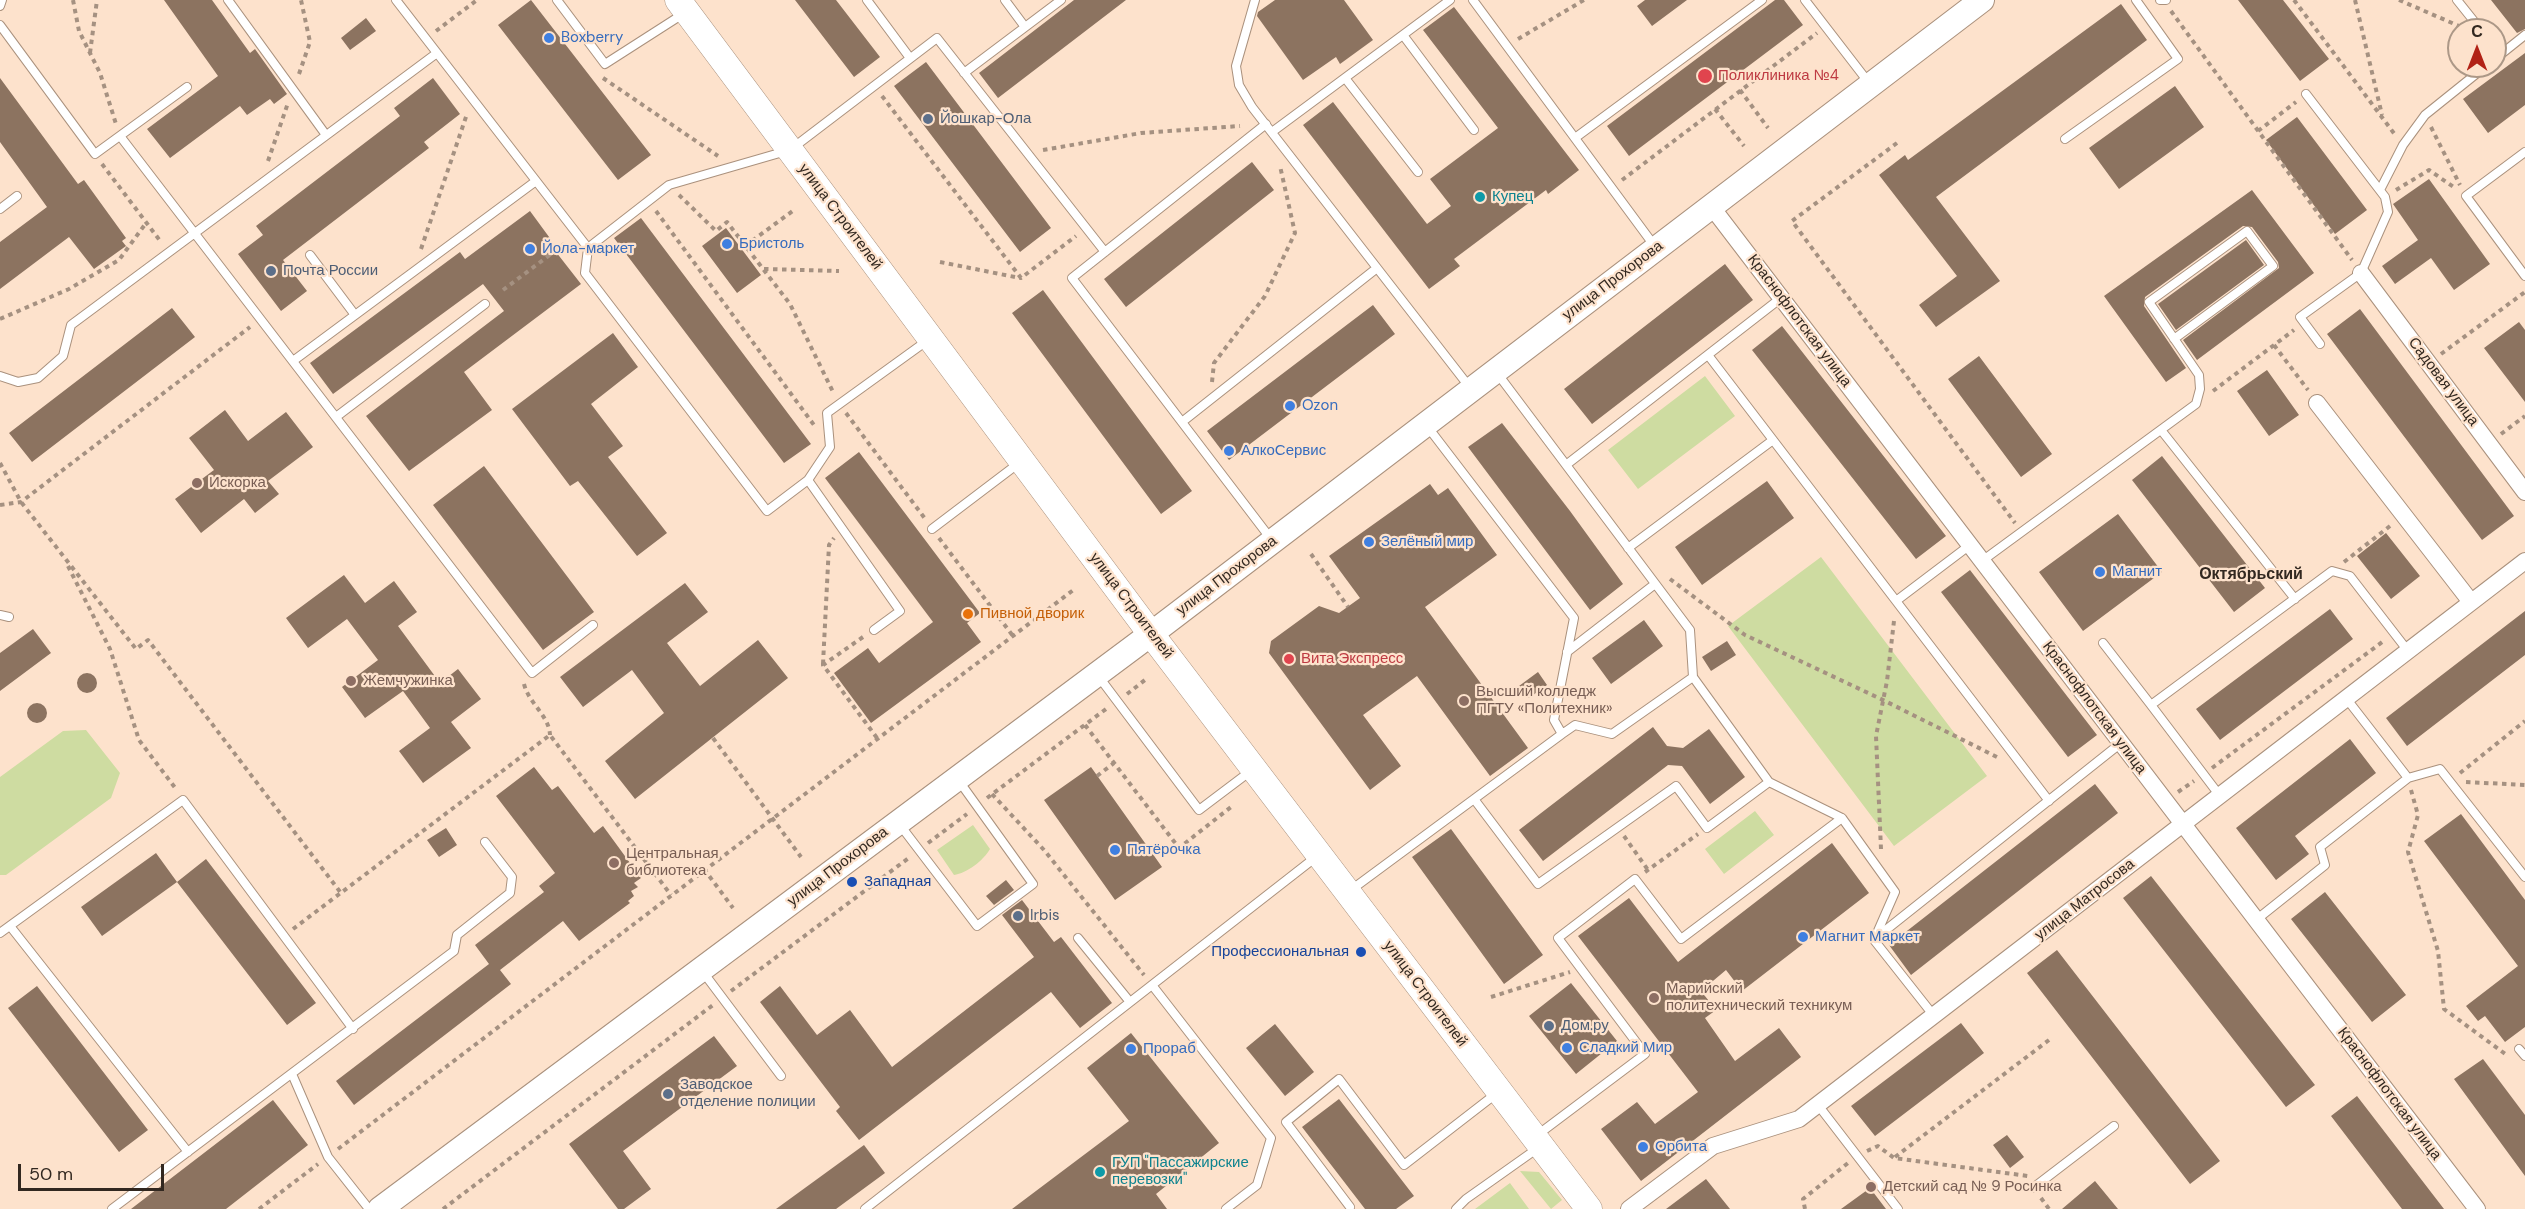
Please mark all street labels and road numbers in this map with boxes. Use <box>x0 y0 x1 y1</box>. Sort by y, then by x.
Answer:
street label: улица Строителей <box>794 160 886 274</box>
street label: улица Прохорова <box>1559 237 1667 325</box>
street label: Краснофлотская улица <box>1743 251 1855 391</box>
street label: Садовая улица <box>2404 334 2482 430</box>
street label: улица Прохорова <box>1173 532 1281 620</box>
street label: улица Строителей <box>1085 549 1177 663</box>
street label: Краснофлотская улица <box>2038 638 2150 778</box>
street label: улица Прохорова <box>784 823 892 911</box>
street label: улица Матросова <box>2032 855 2138 945</box>
street label: улица Строителей <box>1379 937 1471 1051</box>
street label: Краснофлотская улица <box>2333 1024 2445 1164</box>

